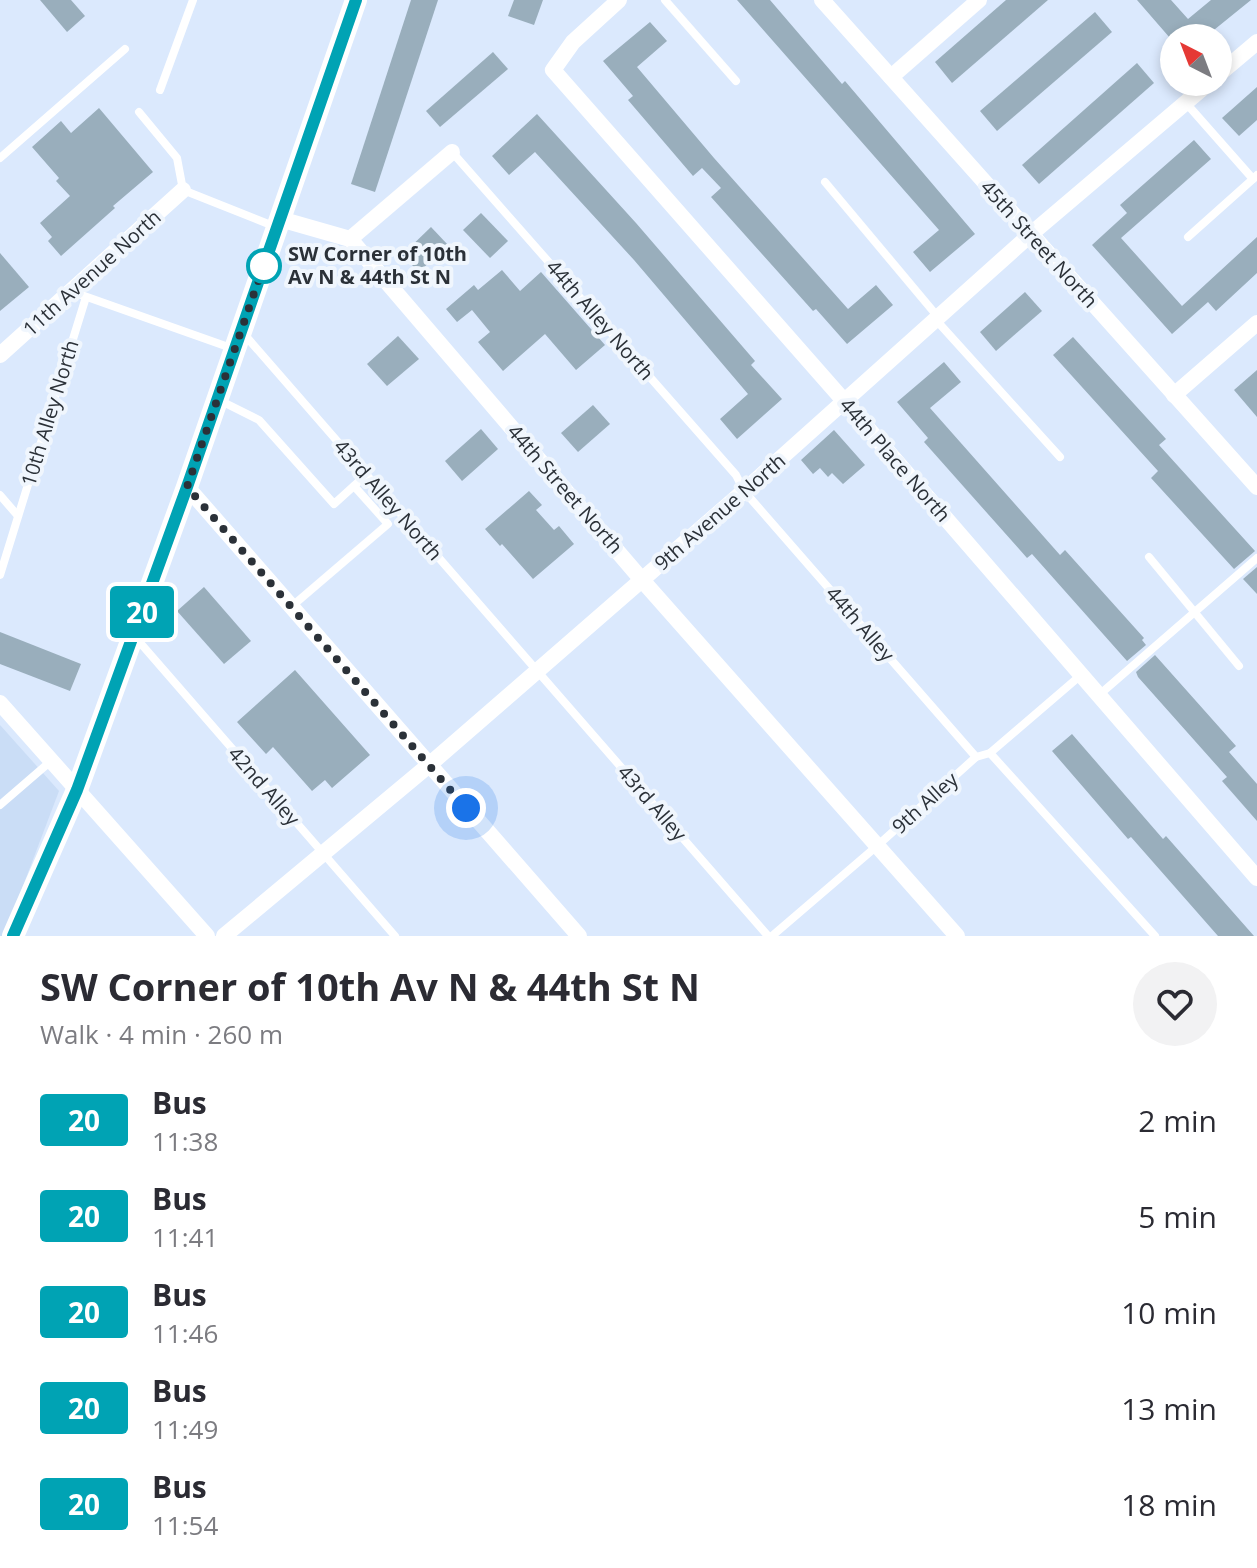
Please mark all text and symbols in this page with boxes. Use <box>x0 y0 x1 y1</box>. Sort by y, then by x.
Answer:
north arrow <box>1160 24 1232 96</box>
map controls <box>1160 24 1232 96</box>
street label: 45th Street North <box>975 174 1104 313</box>
street label: 11th Avenue North <box>17 203 166 342</box>
place label: SW Corner of 10th Av N & 44th St N <box>288 240 467 290</box>
marker: SW Corner of 10th Av N & 44th St N <box>247 249 281 283</box>
street label: 44th Alley North <box>541 254 660 386</box>
street label: 10th Alley North <box>14 337 85 489</box>
street label: 44th Place North <box>834 392 957 528</box>
street label: 44th Street North <box>502 418 629 559</box>
street label: 43rd Alley North <box>328 433 449 566</box>
street label: 9th Avenue North <box>648 447 791 576</box>
street label: 44th Alley <box>820 580 901 668</box>
line badge: 20 <box>106 586 178 638</box>
text: 20 <box>126 593 158 631</box>
street label: 42nd Alley <box>223 740 307 832</box>
street label: 43rd Alley <box>612 759 694 847</box>
street label: 9th Alley <box>886 765 964 839</box>
your location <box>446 788 486 828</box>
text: SW Corner of 10th Av N & 44th St N <box>40 960 700 1012</box>
button: heart <box>1133 962 1217 1046</box>
text: Walk · 4 min · 260 m <box>40 1016 283 1052</box>
text: Bus <box>152 1082 207 1123</box>
text: 2 min <box>1138 1100 1217 1141</box>
text: 20 <box>68 1101 100 1139</box>
text: 11:38 <box>152 1123 218 1159</box>
text: Bus <box>152 1178 207 1219</box>
text: 5 min <box>1138 1196 1217 1237</box>
text: 20 <box>68 1197 100 1235</box>
text: 11:41 <box>152 1219 218 1255</box>
text: Bus <box>152 1274 207 1315</box>
text: 10 min <box>1121 1292 1217 1333</box>
text: 20 <box>68 1293 100 1331</box>
text: 11:46 <box>152 1315 218 1351</box>
text: Bus <box>152 1370 207 1411</box>
text: 13 min <box>1121 1388 1217 1429</box>
text: 20 <box>68 1389 100 1427</box>
text: 11:49 <box>152 1411 218 1447</box>
text: Bus <box>152 1466 207 1507</box>
text: 18 min <box>1121 1484 1217 1525</box>
text: 20 <box>68 1485 100 1523</box>
text: 11:54 <box>152 1507 218 1543</box>

